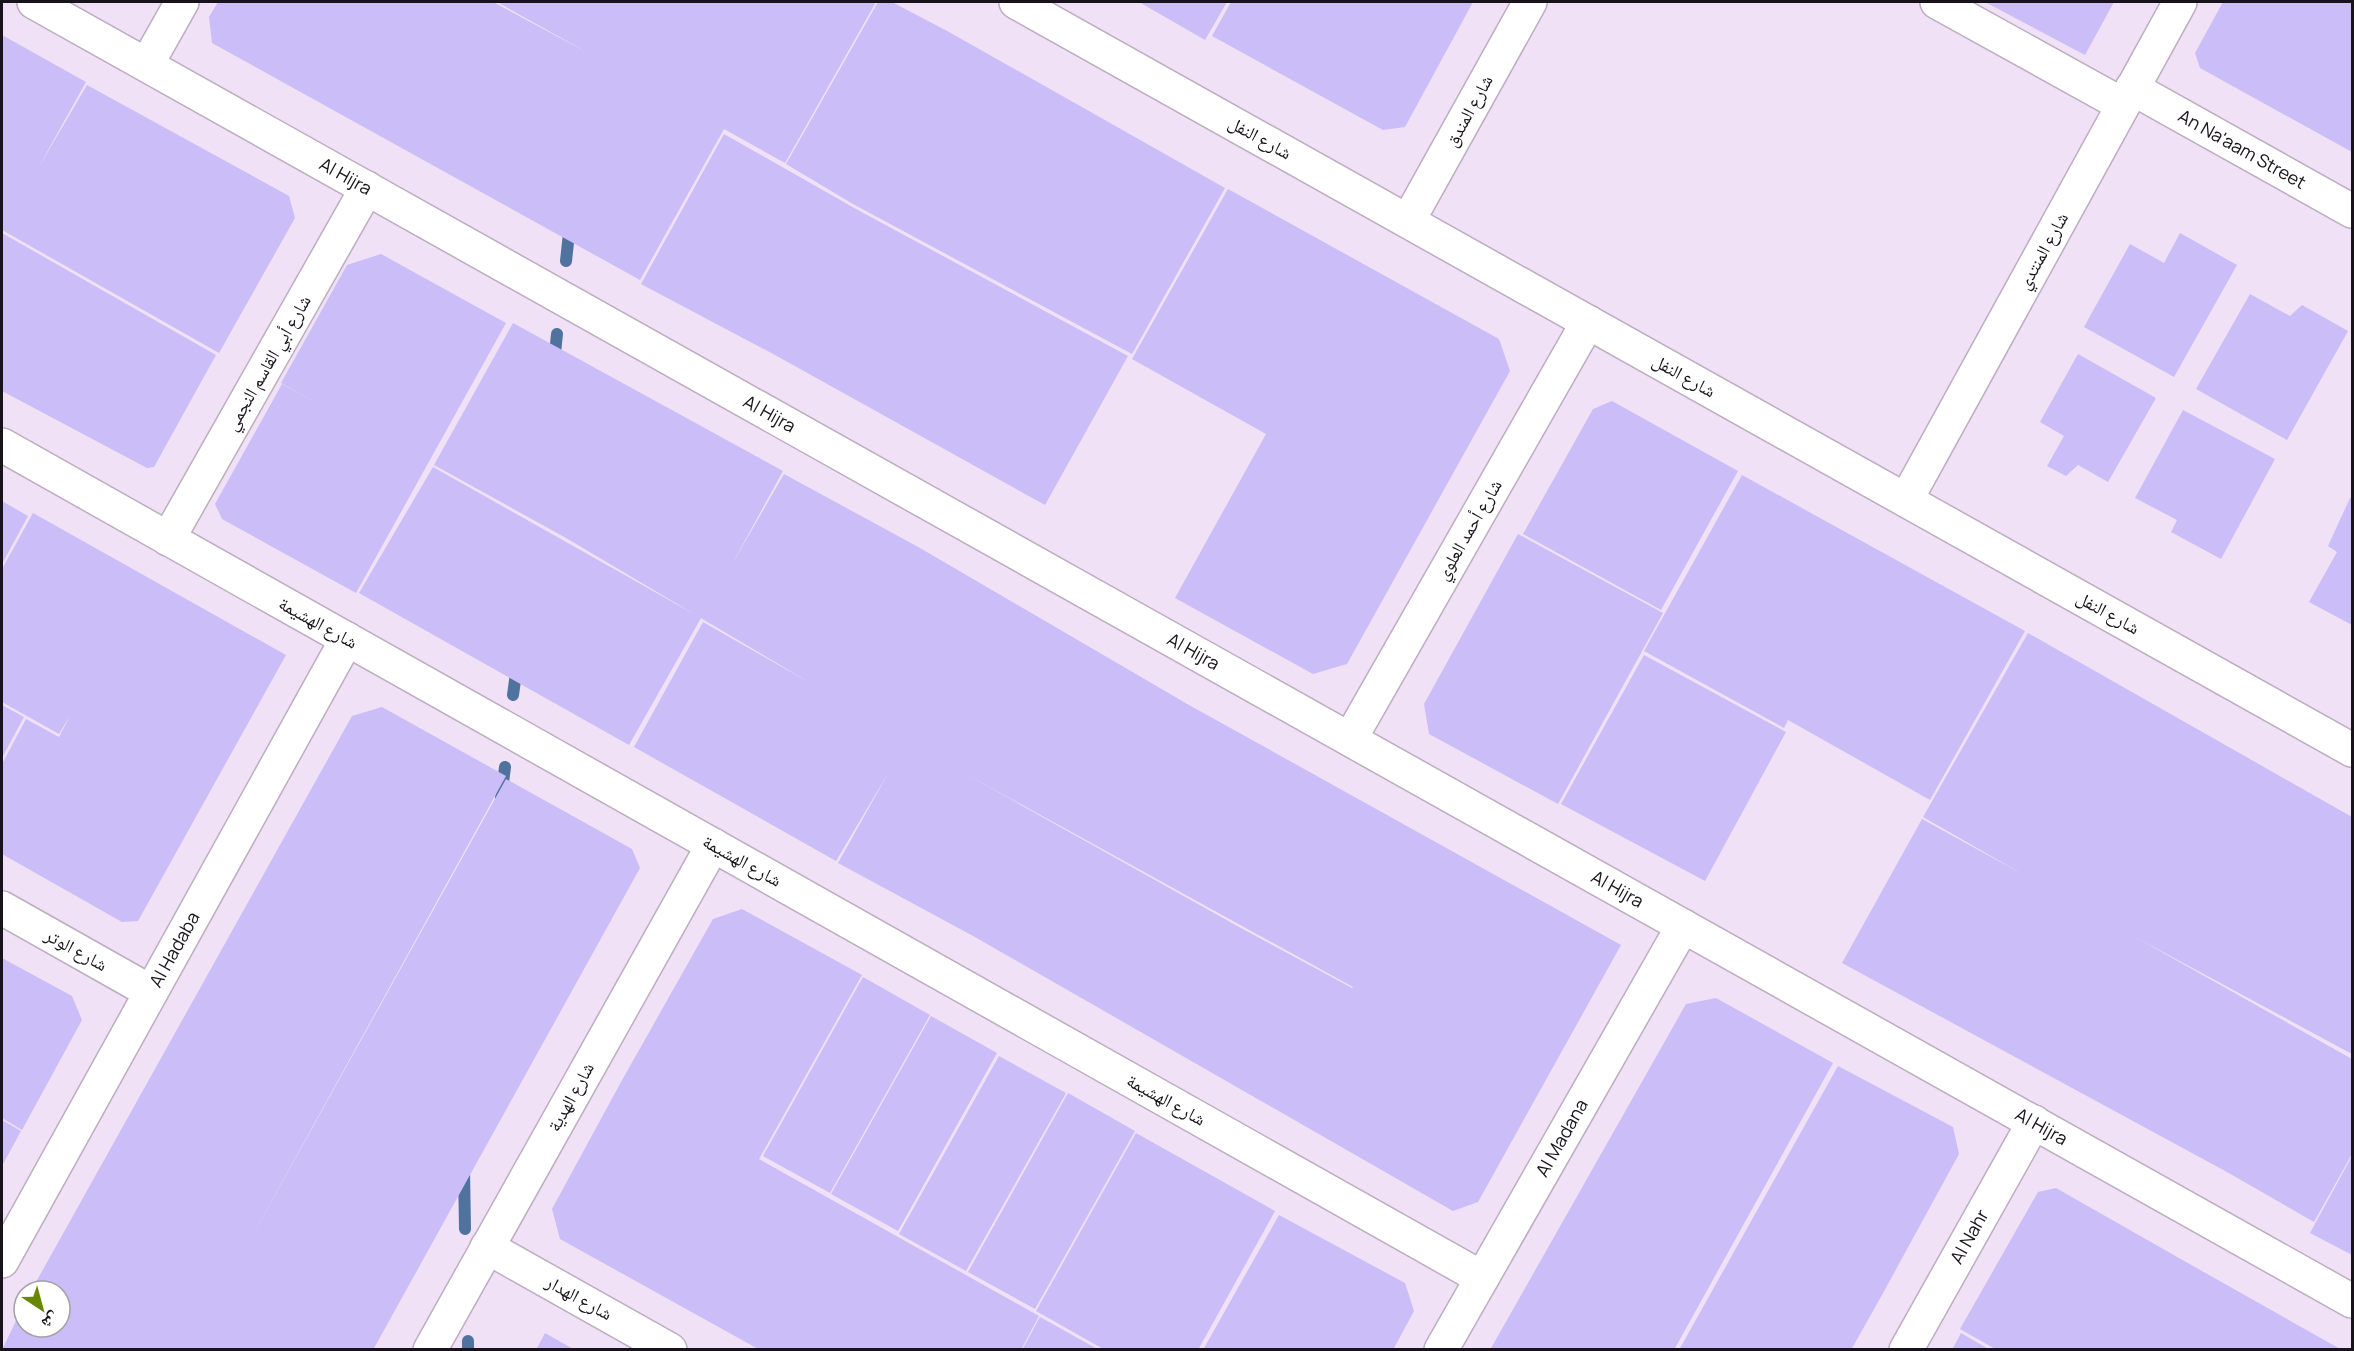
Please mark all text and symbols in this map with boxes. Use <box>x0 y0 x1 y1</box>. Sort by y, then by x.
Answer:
street label: شارع المندق <box>1439 70 1498 151</box>
street label: An Na'aam Street <box>2174 103 2311 194</box>
street label: شارع النفل <box>1225 110 1296 164</box>
street label: Al Hijra <box>315 151 376 200</box>
street label: شارع المنتدي <box>2011 208 2076 295</box>
street label: شارع أبي القاسم النجمي <box>219 290 319 436</box>
street label: شارع النفل <box>1649 348 1720 402</box>
street label: Al Hijra <box>739 389 800 437</box>
street label: شارع أحمد العلوي <box>1430 475 1510 586</box>
street label: شارع النفل <box>2073 585 2144 639</box>
street label: شارع الهشيمة <box>275 591 362 654</box>
street label: Al Hijra <box>1163 627 1224 675</box>
street label: شارع الهشيمة <box>699 829 786 892</box>
street label: Al Hijra <box>1587 864 1648 913</box>
street label: Al Hadaba <box>143 907 204 991</box>
street label: شارع الوتر <box>40 922 112 976</box>
street label: شارع الهدية <box>541 1058 599 1135</box>
street label: شارع الهشيمة <box>1123 1068 1210 1131</box>
street label: Al Madana <box>1529 1094 1593 1181</box>
street label: Al Hijra <box>2011 1102 2072 1150</box>
street label: Al Nahr <box>1944 1204 1994 1268</box>
street label: شارع الهدار <box>541 1269 617 1325</box>
north arrow <box>12 1279 72 1339</box>
text: ش <box>37 1307 64 1335</box>

